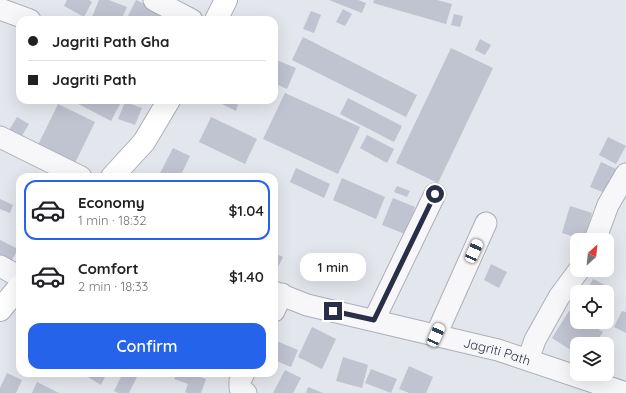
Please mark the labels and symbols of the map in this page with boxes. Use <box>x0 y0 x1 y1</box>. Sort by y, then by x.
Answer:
route start <box>426 185 444 203</box>
north arrow <box>570 233 614 277</box>
car <box>464 238 484 264</box>
callout: 1 min <box>300 253 366 281</box>
route end <box>324 302 342 320</box>
car <box>426 322 446 348</box>
street label: Jagriti Path <box>462 334 533 368</box>

